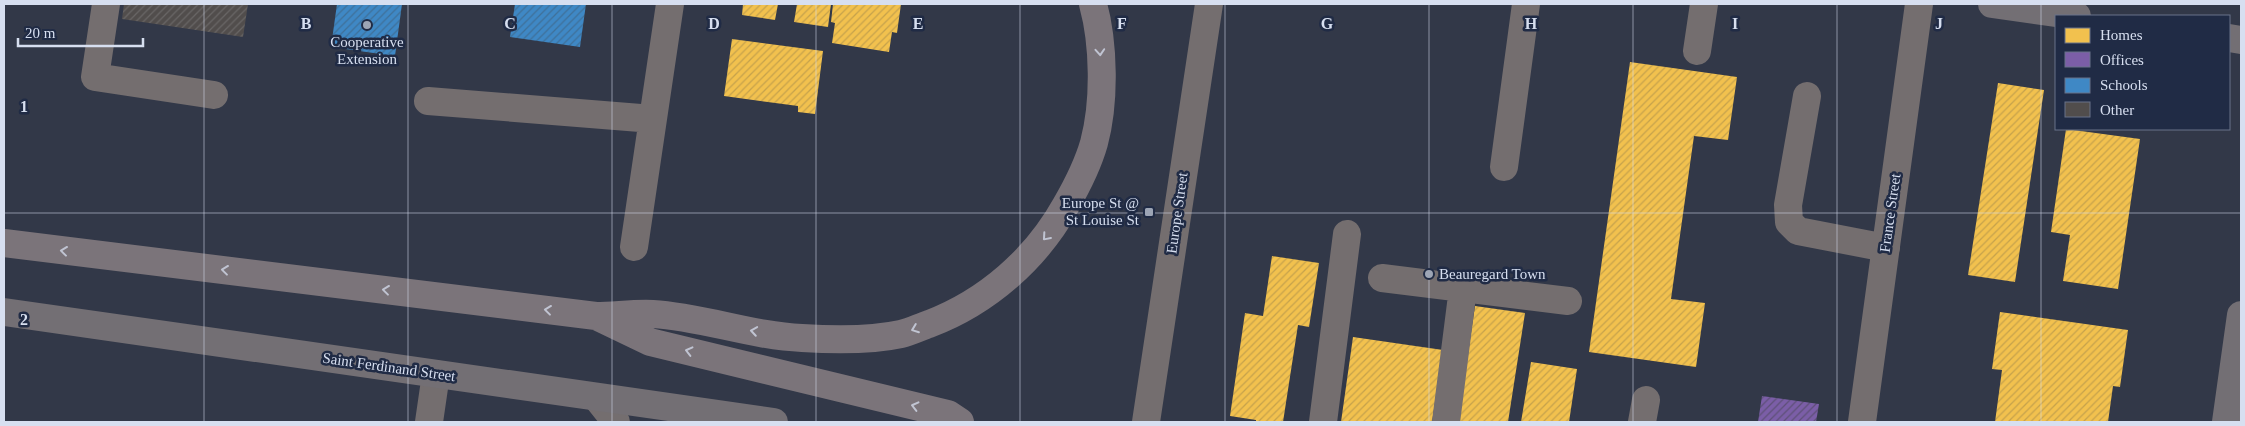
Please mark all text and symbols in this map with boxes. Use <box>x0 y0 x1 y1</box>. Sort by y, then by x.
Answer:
scale bar <box>18 15 142 47</box>
text: B <box>301 15 312 32</box>
text: C <box>504 15 516 32</box>
text: D <box>708 15 720 32</box>
text: E <box>913 15 923 32</box>
text: F <box>1117 15 1127 32</box>
text: G <box>1321 15 1334 32</box>
text: H <box>1525 15 1538 32</box>
text: I <box>1732 15 1738 32</box>
text: J <box>1935 15 1943 32</box>
legend <box>2055 15 2230 130</box>
marker: Cooperative Extension <box>361 19 373 31</box>
text: 20 m <box>25 25 56 41</box>
text: Homes <box>2100 27 2143 43</box>
place label: Cooperative Extension <box>330 34 404 67</box>
one-way arrow <box>1094 48 1105 56</box>
text: Offices <box>2100 52 2144 68</box>
text: Schools <box>2100 77 2148 93</box>
text: 1 <box>20 98 28 115</box>
text: Other <box>2100 102 2134 118</box>
street label: Europe Street <box>1163 170 1191 255</box>
street label: France Street <box>1877 172 1904 254</box>
place label: Europe St @ St Louise St <box>1062 195 1140 228</box>
marker: Europe St @ St Louise St <box>1143 206 1155 218</box>
one-way arrow <box>1044 231 1052 240</box>
one-way arrow <box>59 246 67 257</box>
one-way arrow <box>221 265 229 276</box>
place label: Beauregard Town <box>1439 266 1546 282</box>
marker: Beauregard Town <box>1423 268 1435 280</box>
one-way arrow <box>382 285 390 296</box>
one-way arrow <box>543 305 551 316</box>
text: 2 <box>20 311 28 328</box>
one-way arrow <box>911 323 920 333</box>
one-way arrow <box>750 326 759 336</box>
one-way arrow <box>685 346 694 357</box>
street label: Saint Ferdinand Street <box>321 350 457 384</box>
one-way arrow <box>911 401 920 412</box>

